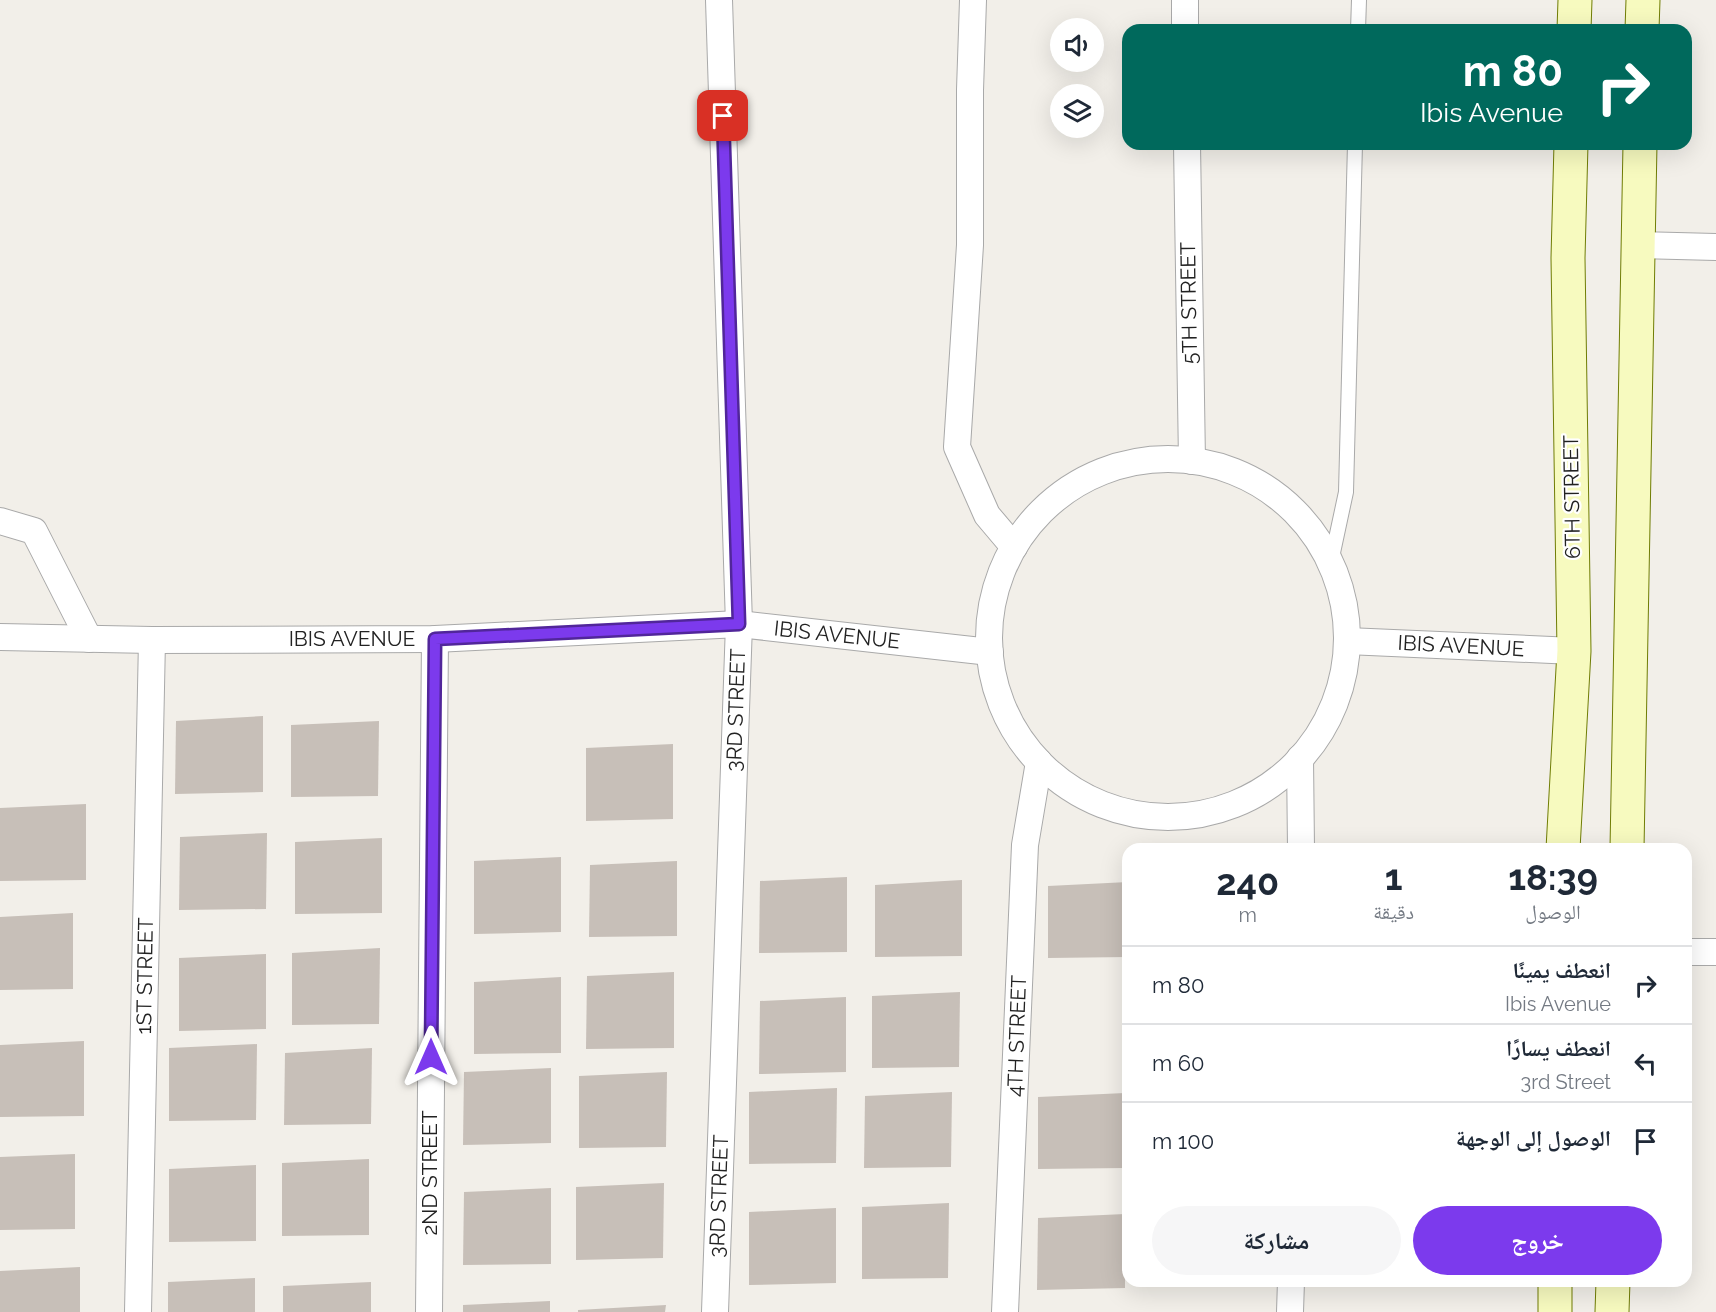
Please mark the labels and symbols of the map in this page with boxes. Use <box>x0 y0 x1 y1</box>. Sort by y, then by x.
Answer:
pin <box>697 90 748 141</box>
street label: 5TH STREET <box>1175 242 1202 364</box>
street label: 6TH STREET <box>1558 435 1585 559</box>
street label: IBIS AVENUE <box>773 615 901 654</box>
street label: IBIS AVENUE <box>289 626 415 651</box>
street label: IBIS AVENUE <box>1397 630 1525 661</box>
street label: 3RD STREET <box>721 648 750 772</box>
street label: 1ST STREET <box>131 917 158 1035</box>
street label: 4TH STREET <box>1002 975 1031 1097</box>
position arrow <box>399 1025 463 1089</box>
street label: 2ND STREET <box>417 1110 442 1236</box>
street label: 3RD STREET <box>704 1134 733 1258</box>

